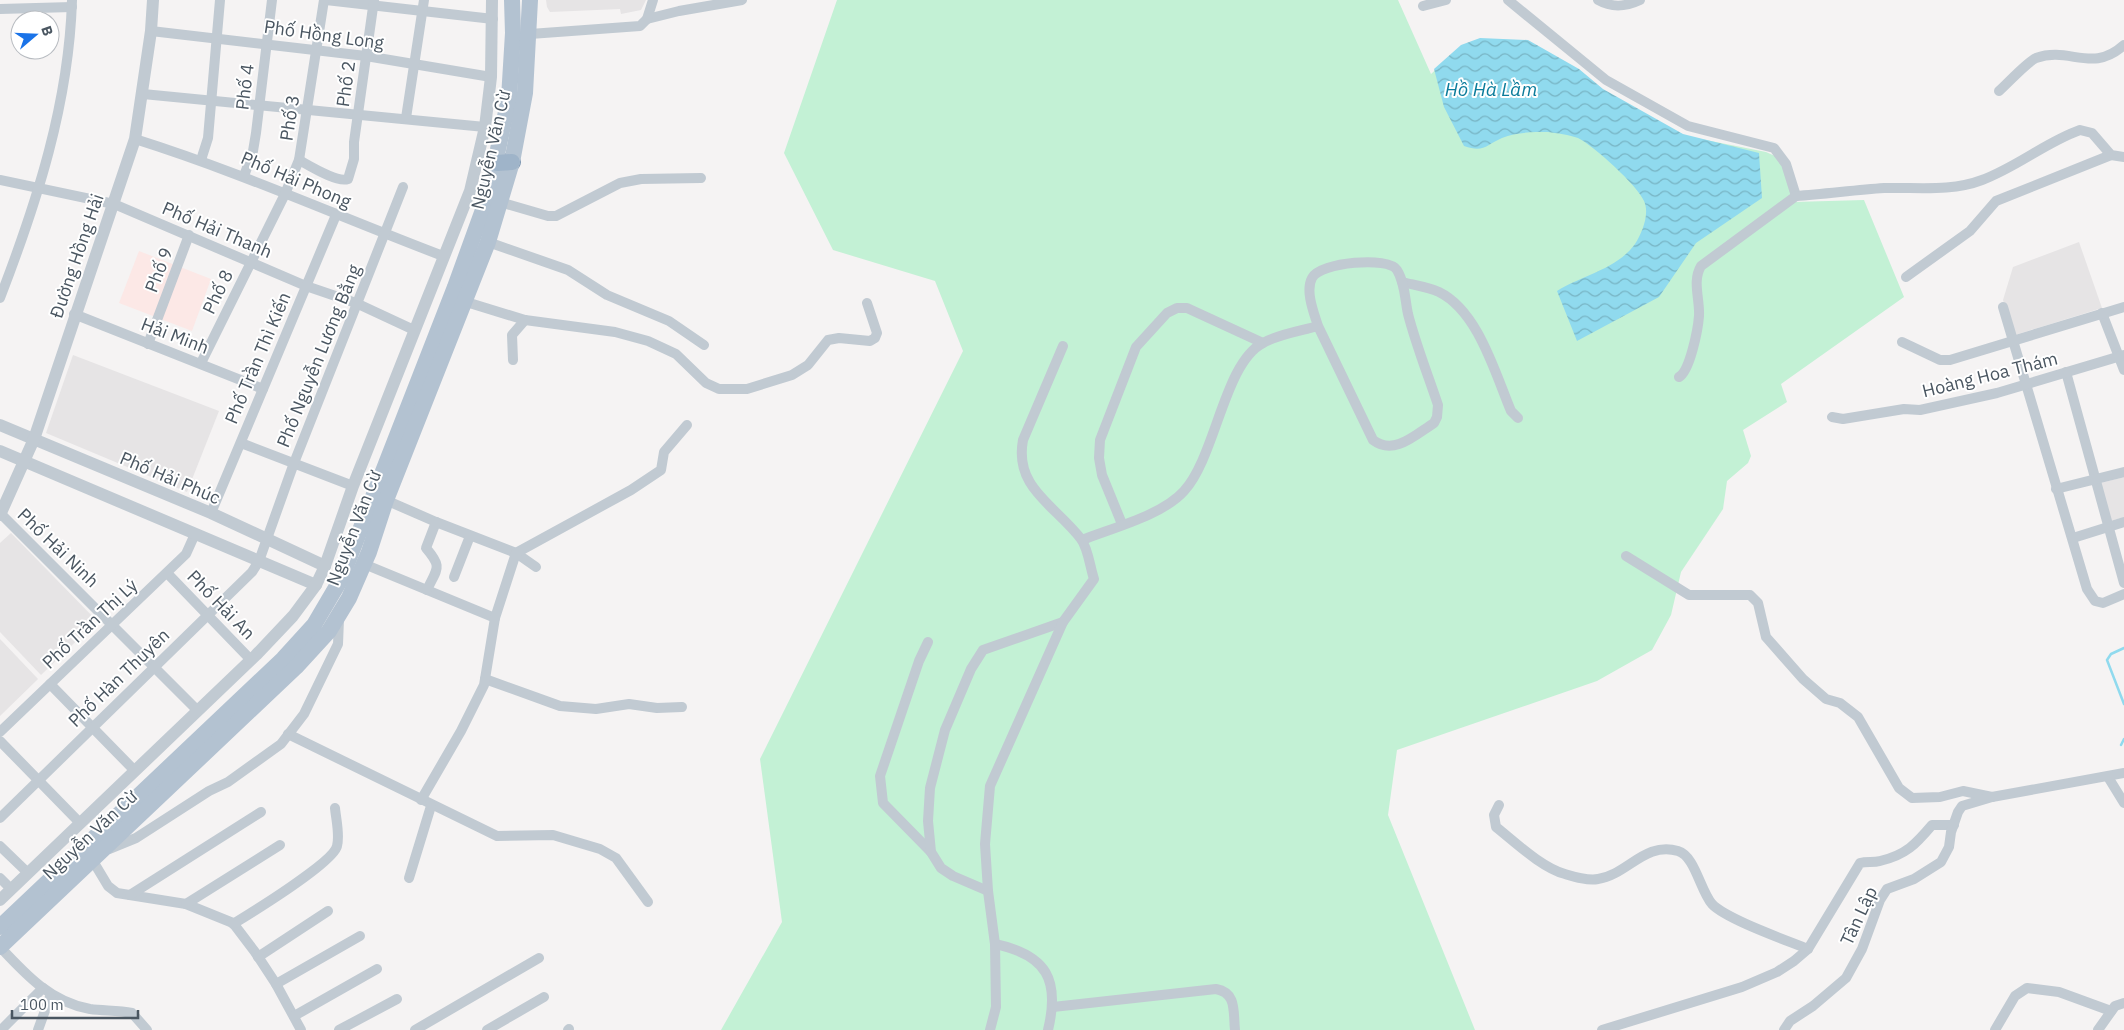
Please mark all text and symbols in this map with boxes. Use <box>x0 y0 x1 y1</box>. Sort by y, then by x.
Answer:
north arrow <box>10 10 60 60</box>
street label: Phố Hồng Long <box>263 15 386 54</box>
text: B <box>37 23 57 38</box>
street label: Phố 2 <box>331 59 360 108</box>
street label: Phố 4 <box>230 62 259 111</box>
water label: Hồ Hà Lầm <box>1445 77 1537 101</box>
street label: Nguyễn Văn Cừ <box>466 87 516 212</box>
street label: Phố 3 <box>275 93 304 143</box>
street label: Phố Hải Phong <box>238 146 355 213</box>
street label: Đường Hồng Hải <box>44 191 109 321</box>
street label: Phố Hải Thanh <box>159 196 276 263</box>
street label: Phố 9 <box>140 244 178 296</box>
street label: Phố Nguyễn Lương Bằng <box>271 261 366 451</box>
street label: Phố 8 <box>197 266 238 318</box>
street label: Phố Trần Thì Kiến <box>219 288 296 427</box>
street label: Hải Minh <box>138 312 212 359</box>
street label: Hoàng Hoa Thám <box>1920 347 2060 402</box>
street label: Phố Hải Phúc <box>116 446 224 509</box>
street label: Nguyễn Văn Cừ <box>321 466 386 589</box>
street label: Phố Hải Ninh <box>13 503 104 592</box>
street label: Phố Hải An <box>182 565 260 644</box>
street label: Phố Trần Thị Lý <box>37 574 142 674</box>
street label: Phố Hàn Thuyên <box>63 624 174 732</box>
street label: Nguyễn Văn Cừ <box>37 784 143 884</box>
street label: Tân Lập <box>1835 883 1882 949</box>
scale bar <box>12 988 139 1020</box>
text: 100 m <box>20 995 64 1014</box>

